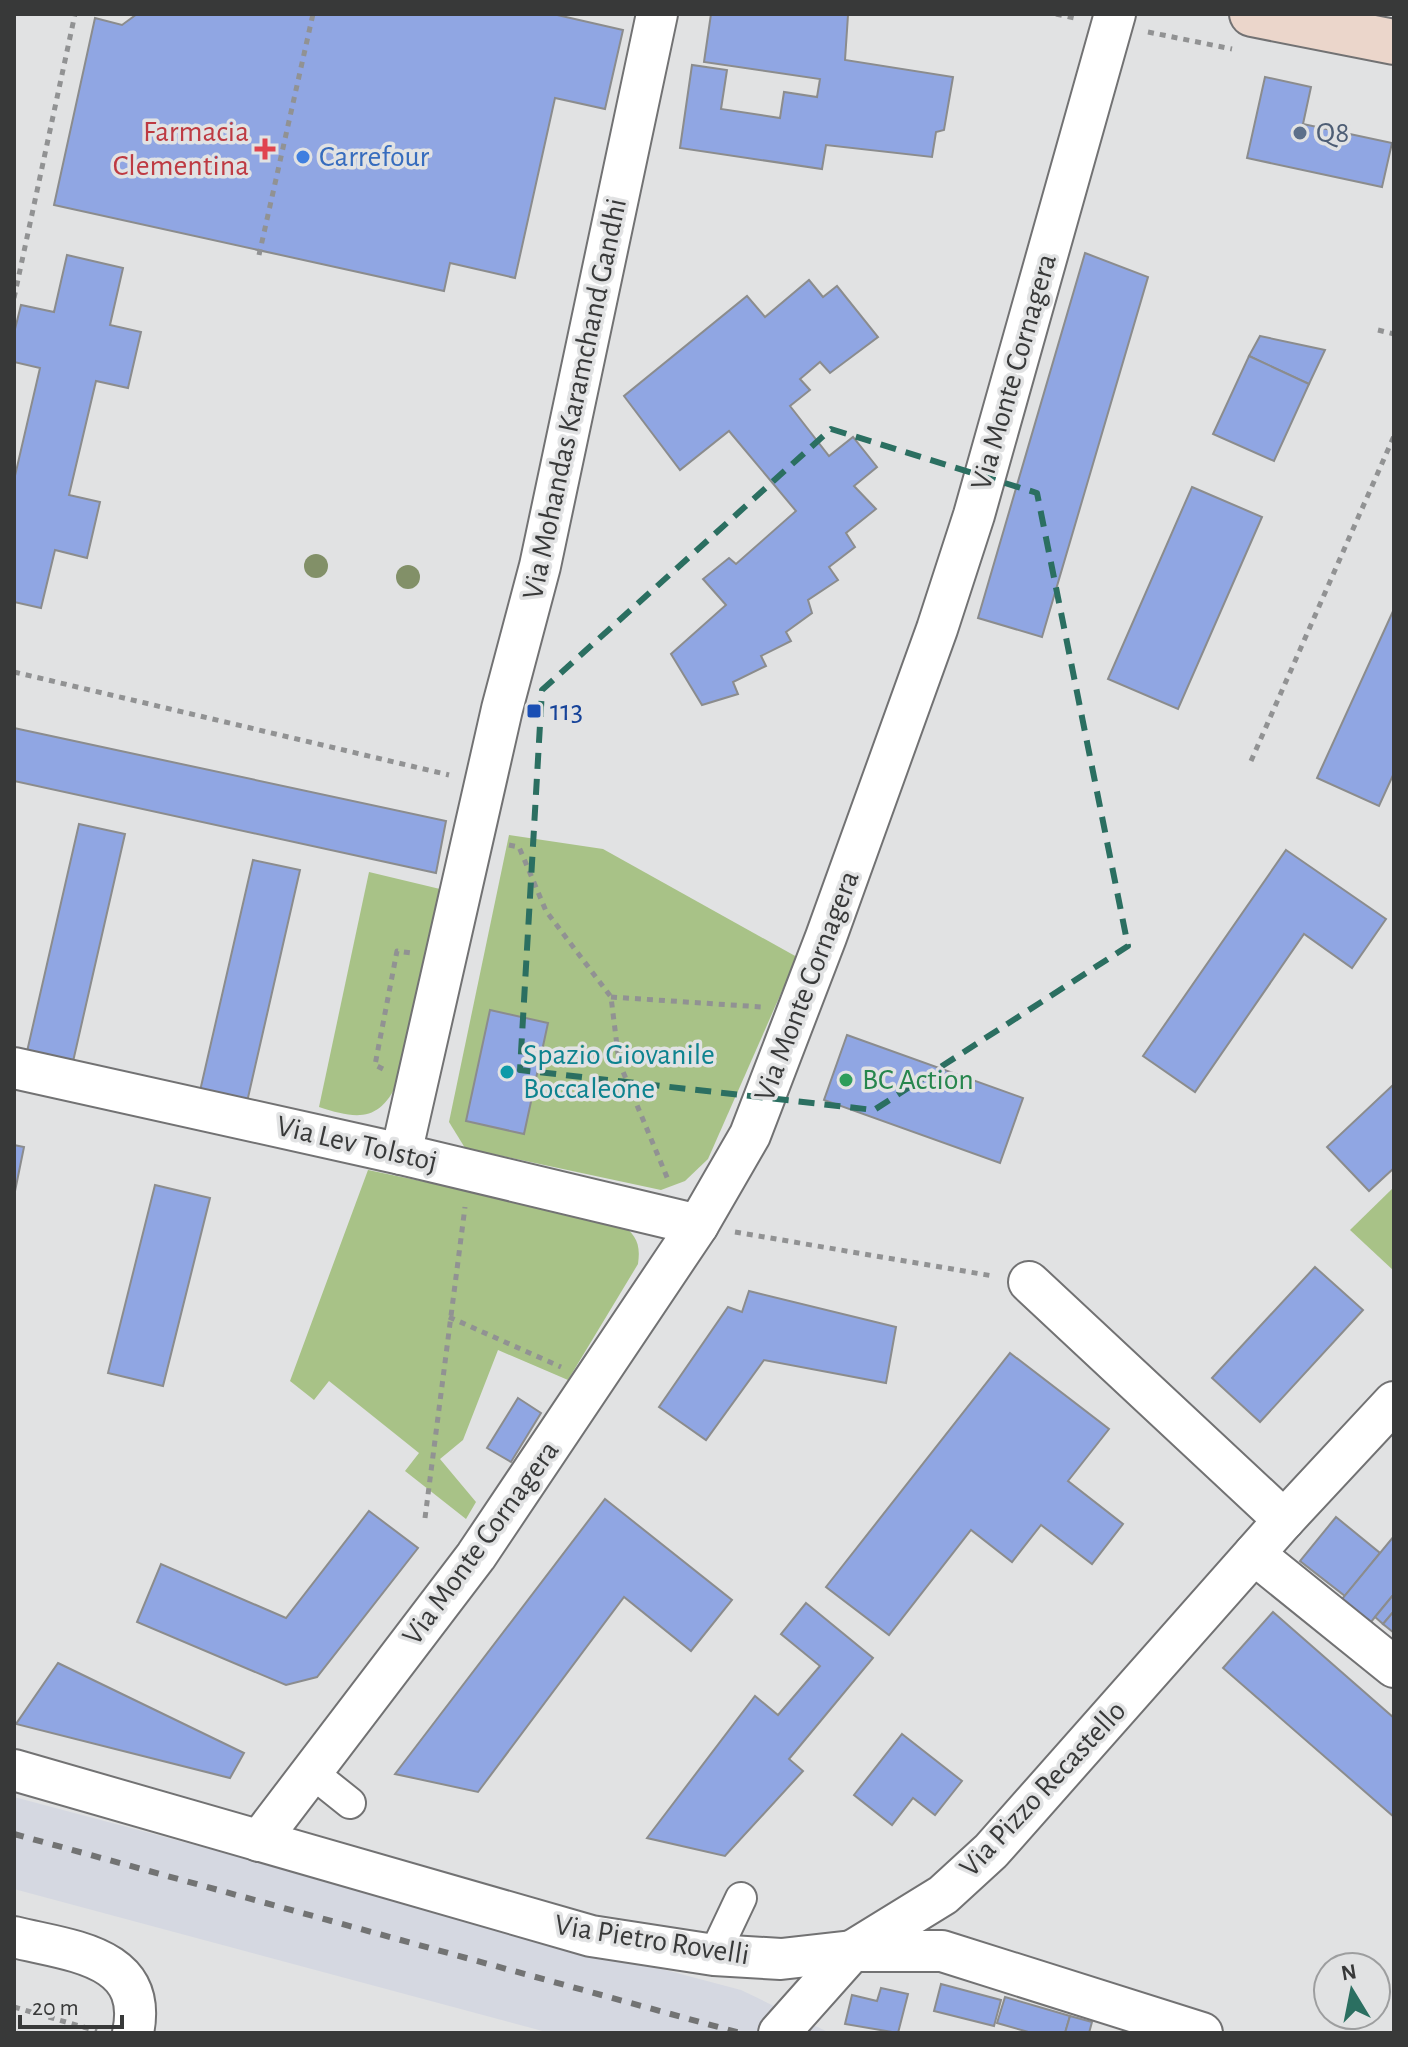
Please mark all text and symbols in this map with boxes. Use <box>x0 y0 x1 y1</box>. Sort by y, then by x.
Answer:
place label: Farmacia Clementina <box>113 117 249 181</box>
place label: Q8 <box>1316 118 1349 148</box>
marker: Q8 <box>1291 124 1309 142</box>
marker: Farmacia Clementina <box>256 140 274 158</box>
place label: Carrefour <box>319 142 430 172</box>
marker: Carrefour <box>294 148 312 166</box>
street label: Via Mohandas Karamchand Gandhi <box>518 196 632 602</box>
street label: Via Monte Cornagera <box>966 251 1062 493</box>
place label: 113 <box>550 696 583 726</box>
marker: 113 <box>525 702 543 720</box>
street label: Via Monte Cornagera <box>749 867 865 1105</box>
place label: Spazio Giovanile Boccaleone <box>523 1040 715 1104</box>
marker: Spazio Giovanile Boccaleone <box>498 1063 516 1081</box>
place label: BC Action <box>862 1065 974 1095</box>
marker: BC Action <box>837 1071 855 1089</box>
street label: Via Lev Tolstoj <box>274 1111 440 1177</box>
street label: Via Monte Cornagera <box>397 1435 565 1651</box>
street label: Via Pizzo Recastello <box>954 1695 1132 1883</box>
street label: Via Pietro Rovelli <box>553 1910 751 1970</box>
north arrow <box>1312 1951 1392 2031</box>
text: N <box>1339 1960 1358 1984</box>
scale bar <box>20 1979 122 2029</box>
text: 20 m <box>32 1996 79 2020</box>

